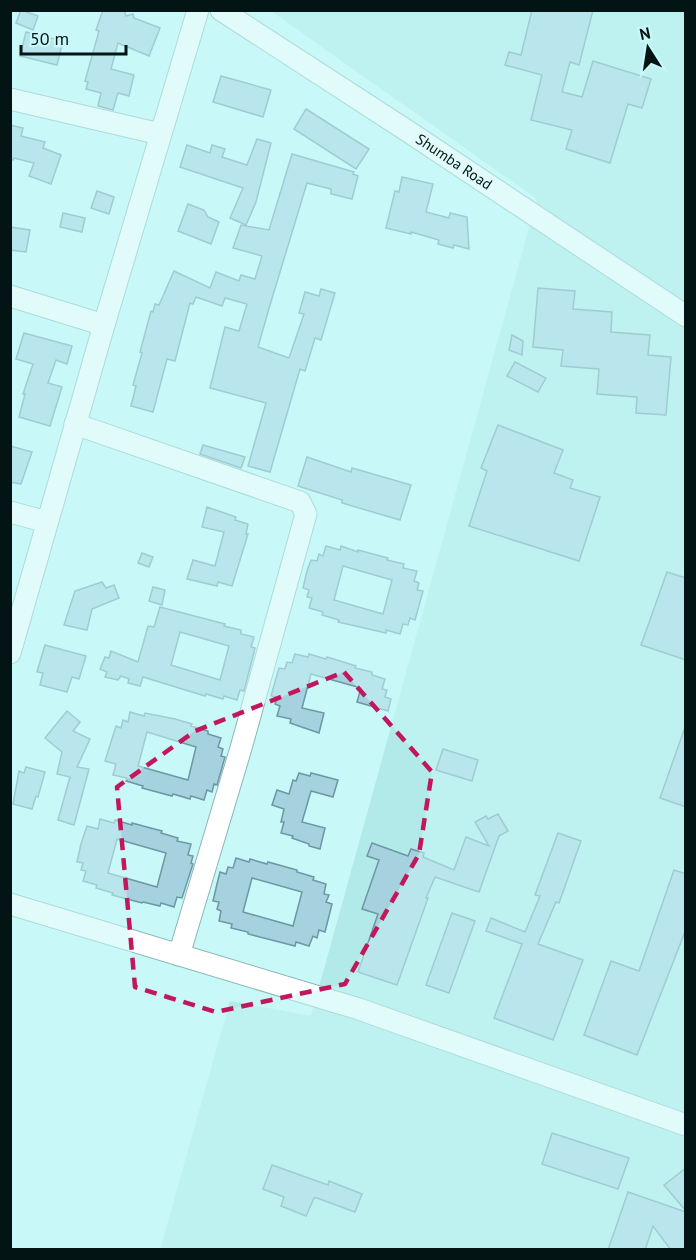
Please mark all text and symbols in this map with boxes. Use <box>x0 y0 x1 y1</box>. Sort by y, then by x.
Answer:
scale bar <box>21 18 126 56</box>
north arrow <box>618 18 678 78</box>
text: N <box>638 22 652 44</box>
text: 50 m <box>30 27 69 50</box>
street label: Shumba Road <box>412 129 496 194</box>

